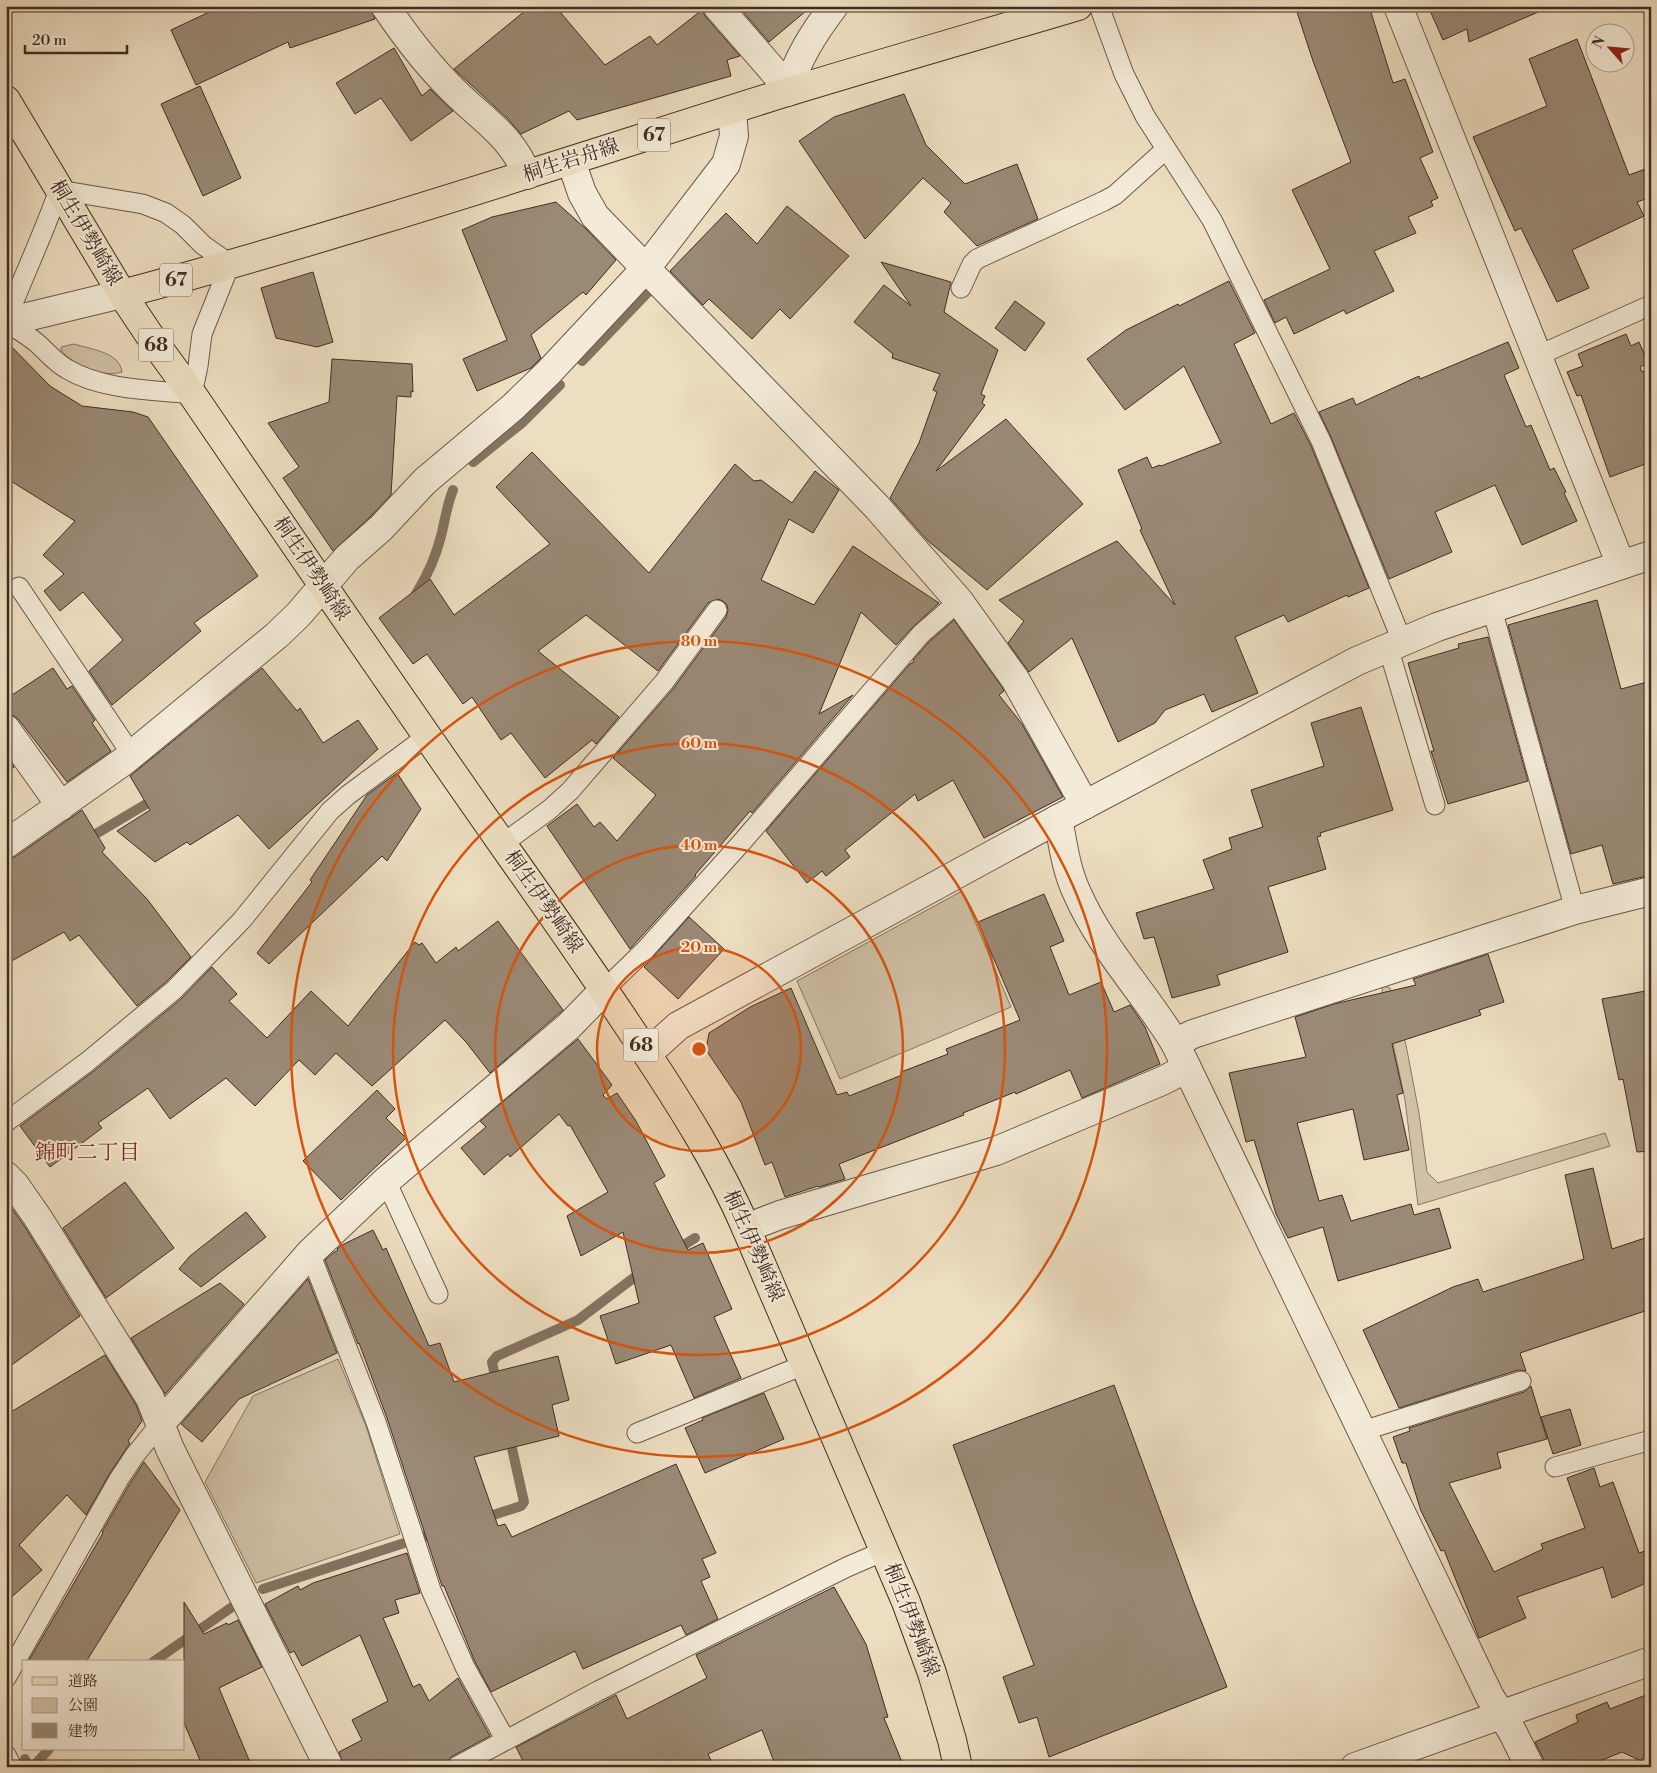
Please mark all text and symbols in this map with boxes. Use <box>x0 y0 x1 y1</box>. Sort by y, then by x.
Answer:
scale bar <box>25 22 128 54</box>
north arrow <box>1584 22 1634 72</box>
text: 20 m <box>32 31 67 50</box>
text: N <box>1589 34 1610 52</box>
road number: 67 <box>638 118 670 152</box>
street label: 桐生岩舟線 <box>520 134 622 188</box>
street label: 桐生伊勢崎線 <box>43 175 127 291</box>
road number: 67 <box>160 264 192 296</box>
road number: 68 <box>138 328 174 362</box>
street label: 桐生伊勢崎線 <box>267 512 355 626</box>
text: 80 m <box>681 632 718 651</box>
text: 60 m <box>681 734 718 753</box>
text: 40 m <box>680 836 718 855</box>
street label: 桐生伊勢崎線 <box>498 846 588 958</box>
text: 20 m <box>681 938 718 957</box>
road number: 68 <box>624 1028 658 1062</box>
centre of rings <box>690 1040 708 1058</box>
district label: 錦町二丁目 <box>35 1140 140 1166</box>
street label: 桐生伊勢崎線 <box>717 1186 789 1306</box>
street label: 桐生伊勢崎線 <box>878 1560 944 1680</box>
legend <box>22 1660 185 1750</box>
text: 道路 <box>68 1672 98 1691</box>
text: 公園 <box>68 1696 98 1715</box>
text: 建物 <box>68 1722 98 1741</box>

